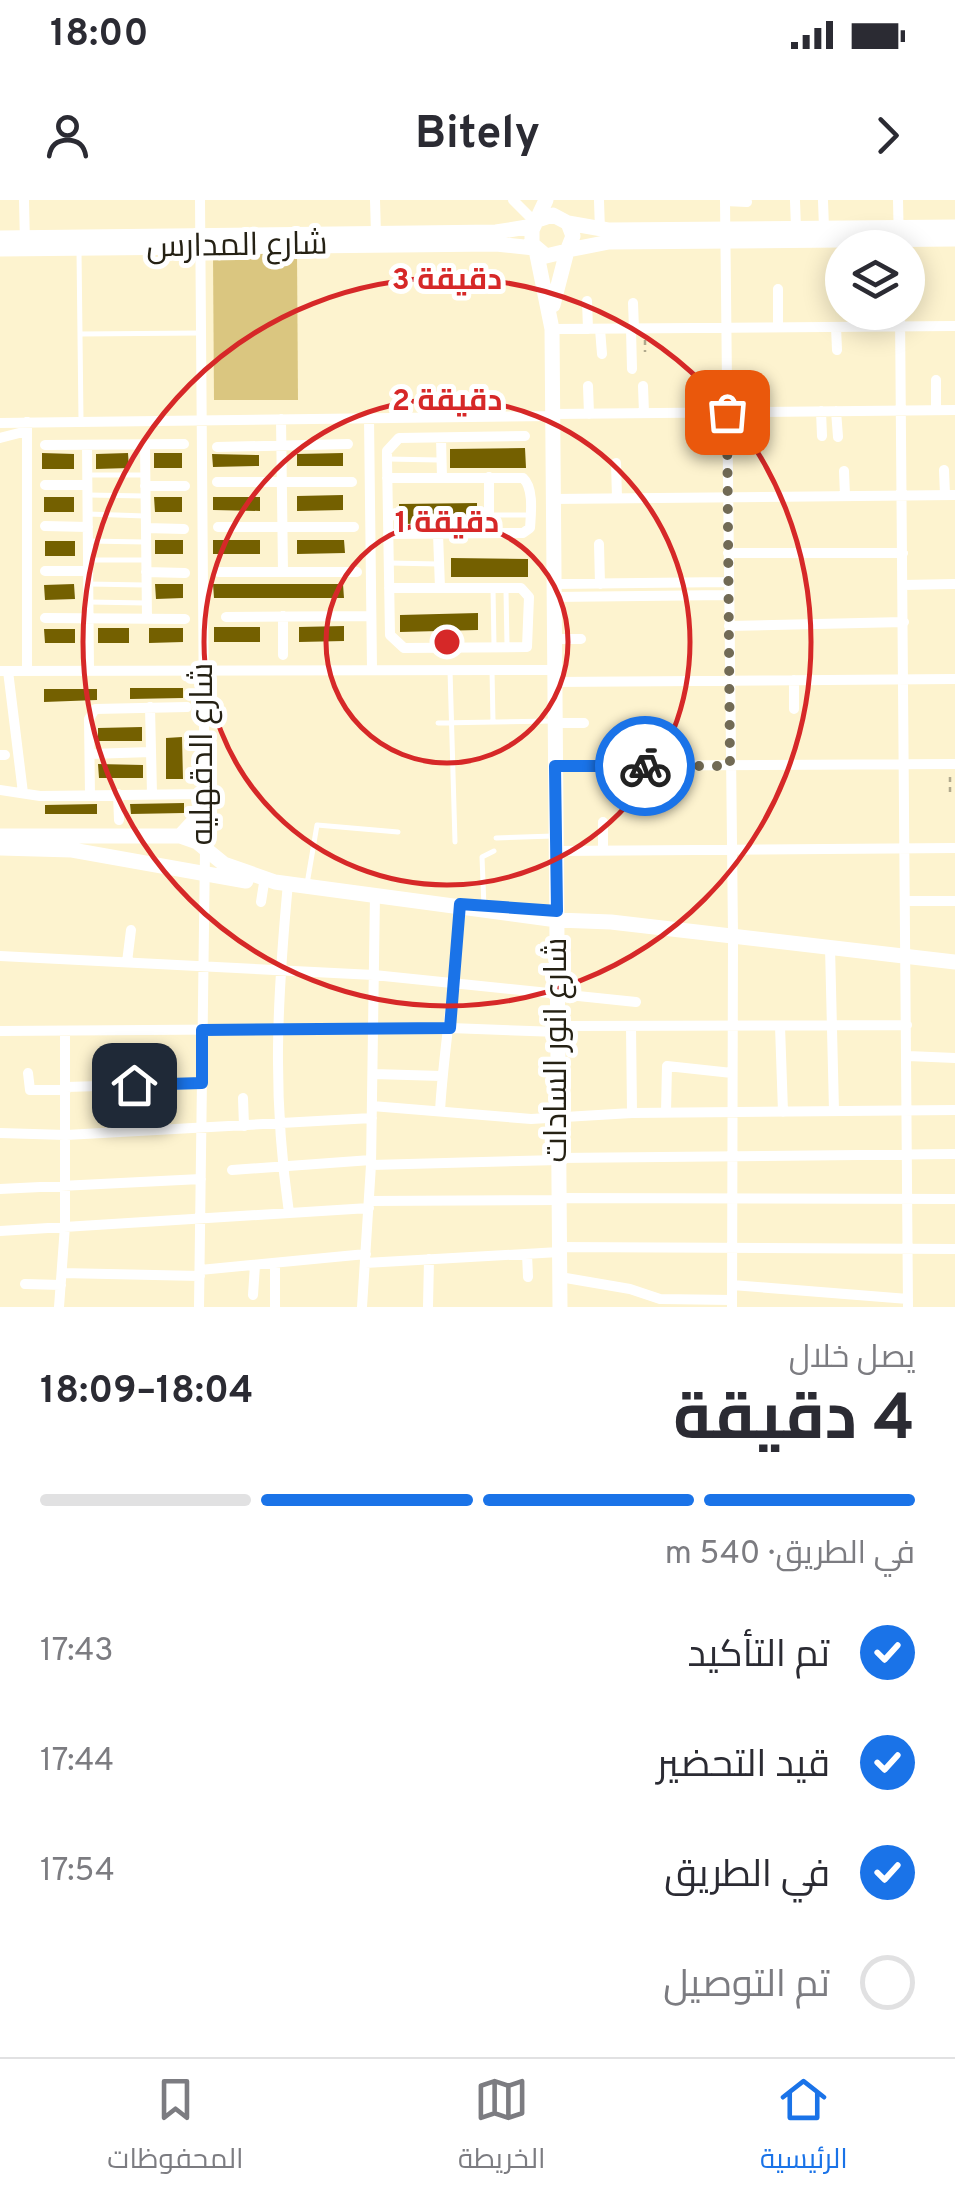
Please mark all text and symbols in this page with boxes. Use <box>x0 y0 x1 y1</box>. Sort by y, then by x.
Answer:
text: 18:00 <box>50 11 148 60</box>
text: Bitely <box>415 107 540 164</box>
icon: person <box>40 108 95 163</box>
icon: forward <box>860 108 915 163</box>
street label: شارع المدارس <box>146 225 328 269</box>
map controls <box>825 230 925 330</box>
button: layers <box>825 230 925 330</box>
text: 3 دقيقة <box>392 263 502 300</box>
pin <box>685 370 770 455</box>
text: 2 دقيقة <box>392 384 502 421</box>
icon: bag <box>700 385 755 440</box>
text: 1 دقيقة <box>395 506 499 543</box>
centre of rings <box>429 624 465 660</box>
street label: شارع الدقهليه <box>184 663 224 845</box>
courier <box>595 716 695 816</box>
icon: bike <box>618 739 673 794</box>
street label: شارع انور السادات <box>538 938 578 1162</box>
pin <box>92 1043 177 1128</box>
icon: home <box>107 1058 162 1113</box>
text: يصل خلال <box>789 1339 915 1379</box>
text: 18:04–18:09 <box>40 1368 253 1417</box>
text: 4 دقيقة <box>673 1381 915 1463</box>
text: في الطريق · 540 m <box>665 1535 915 1575</box>
icon: check <box>860 1625 915 1680</box>
text: 17:43 <box>40 1632 114 1672</box>
text: تم التأكيد <box>688 1632 830 1681</box>
icon: check <box>860 1735 915 1790</box>
text: 17:44 <box>40 1742 114 1782</box>
text: قيد التحضير <box>657 1742 830 1791</box>
icon: check <box>860 1845 915 1900</box>
text: 17:54 <box>40 1852 115 1892</box>
text: في الطريق <box>664 1852 830 1901</box>
text: تم التوصيل <box>663 1962 830 2011</box>
tab: المحفوظات <box>107 2072 244 2184</box>
tab: الخريطة <box>458 2072 545 2184</box>
tab: الرئيسية <box>760 2072 848 2184</box>

